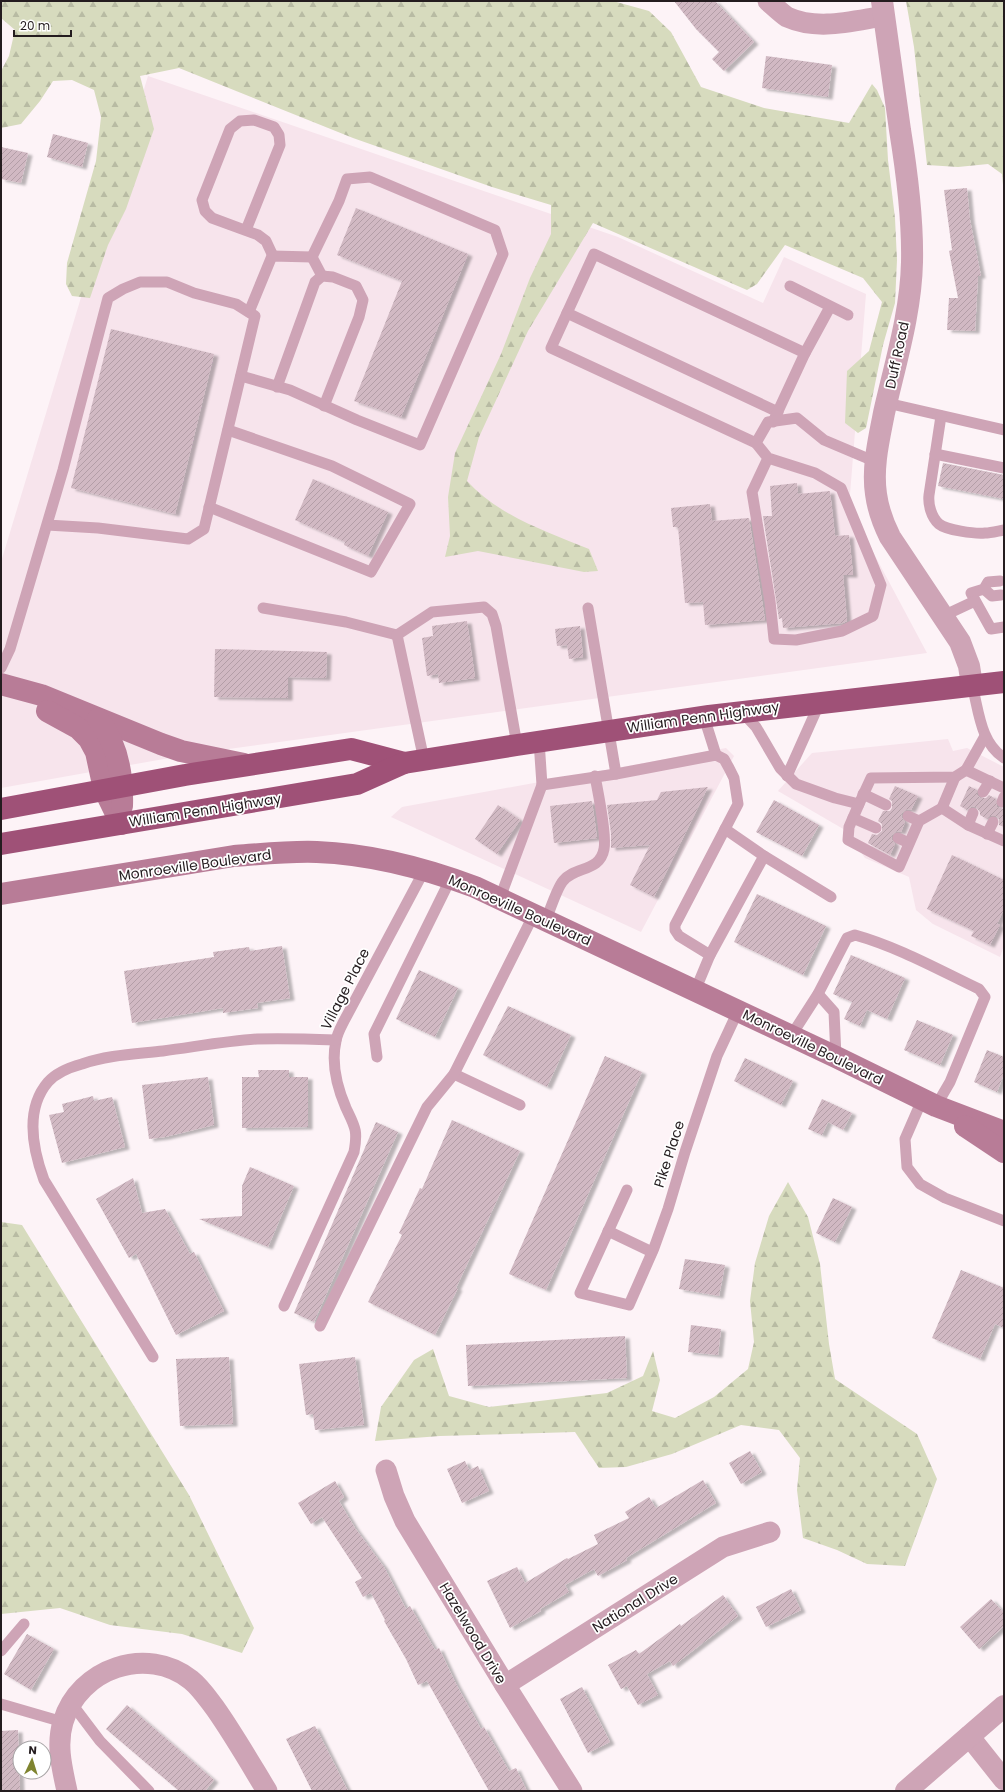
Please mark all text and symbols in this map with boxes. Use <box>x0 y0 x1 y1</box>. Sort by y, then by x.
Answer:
scale bar <box>14 12 71 38</box>
text: 20 m <box>20 17 50 34</box>
street label: Duff Road <box>880 320 914 390</box>
street label: William Penn Highway <box>625 696 781 738</box>
street label: William Penn Highway <box>127 788 283 832</box>
street label: Monroeville Boulevard <box>117 844 273 886</box>
street label: Monroeville Boulevard <box>446 870 594 950</box>
street label: Village Place <box>316 944 374 1033</box>
street label: Monroeville Boulevard <box>739 1004 887 1090</box>
street label: Pike Place <box>649 1118 689 1190</box>
street label: National Drive <box>588 1569 682 1637</box>
street label: Hazelwood Drive <box>435 1578 511 1688</box>
north arrow <box>12 1740 52 1780</box>
text: N <box>28 1742 37 1758</box>

